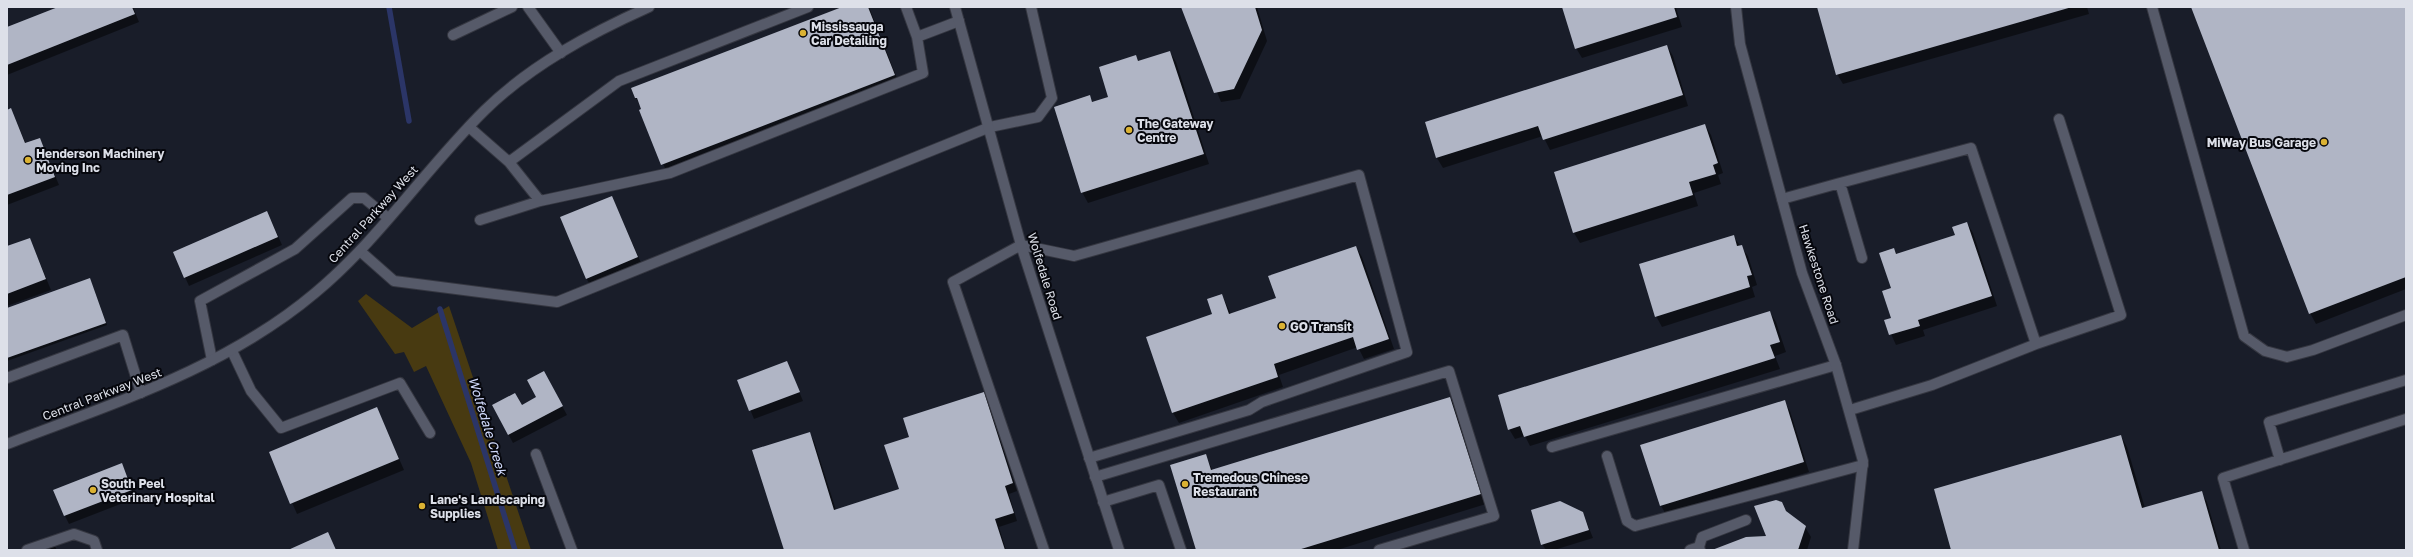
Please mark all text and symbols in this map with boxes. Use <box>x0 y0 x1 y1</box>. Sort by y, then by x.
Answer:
place label: Mississauga Car Detailing <box>811 19 887 48</box>
marker: Mississauga Car Detailing <box>798 28 808 38</box>
place label: The Gateway Centre <box>1137 116 1214 145</box>
marker: The Gateway Centre <box>1124 125 1134 135</box>
place label: MiWay Bus Garage <box>2207 135 2316 150</box>
marker: MiWay Bus Garage <box>2319 137 2329 147</box>
place label: Henderson Machinery Moving Inc <box>36 146 165 175</box>
marker: Henderson Machinery Moving Inc <box>23 155 33 165</box>
street label: Central Parkway West <box>325 162 421 266</box>
street label: Hawkestone Road <box>1796 222 1842 326</box>
street label: Wolfedale Road <box>1025 231 1065 321</box>
place label: GO Transit <box>1290 319 1352 334</box>
marker: GO Transit <box>1277 321 1287 331</box>
street label: Central Parkway West <box>40 364 164 424</box>
water label: Wolfedale Creek <box>465 375 511 479</box>
place label: Tremedous Chinese Restaurant <box>1193 470 1308 499</box>
place label: South Peel Veterinary Hospital <box>101 476 215 505</box>
marker: Tremedous Chinese Restaurant <box>1180 479 1190 489</box>
marker: South Peel Veterinary Hospital <box>88 485 98 495</box>
place label: Lane's Landscaping Supplies <box>430 492 545 521</box>
marker: Lane's Landscaping Supplies <box>417 501 427 511</box>

